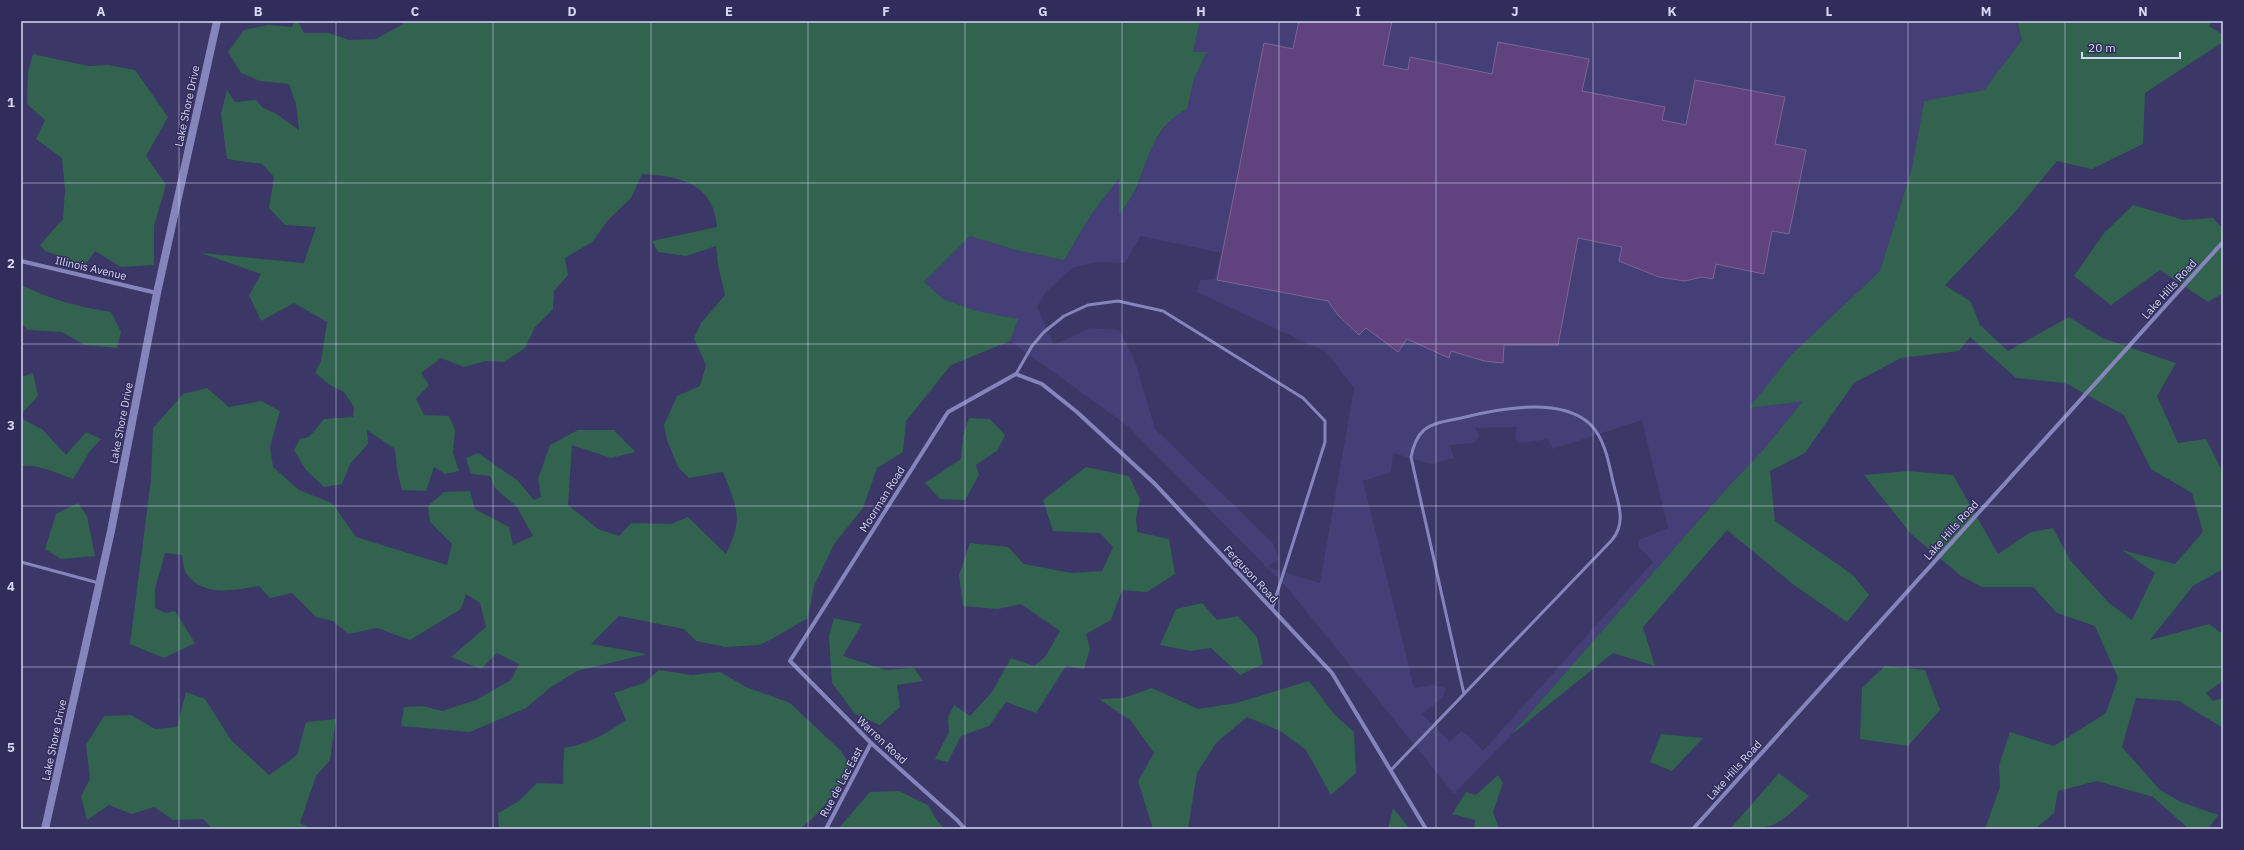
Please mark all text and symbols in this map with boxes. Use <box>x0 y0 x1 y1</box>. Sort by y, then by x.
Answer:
text: A <box>97 3 106 20</box>
text: B <box>254 3 263 20</box>
text: C <box>411 3 420 20</box>
text: D <box>567 3 577 20</box>
text: E <box>725 3 733 20</box>
text: F <box>882 3 890 20</box>
text: G <box>1038 3 1048 20</box>
text: H <box>1196 3 1206 20</box>
text: I <box>1355 3 1361 20</box>
text: J <box>1511 3 1519 20</box>
text: K <box>1667 3 1677 20</box>
text: L <box>1826 3 1833 20</box>
text: M <box>1981 3 1991 20</box>
text: N <box>2138 3 2148 20</box>
scale bar <box>2082 34 2180 60</box>
text: 20 m <box>2088 40 2116 55</box>
street label: Lake Shore Drive <box>172 64 202 148</box>
text: 1 <box>7 94 15 111</box>
street label: Illinois Avenue <box>54 253 128 283</box>
text: 2 <box>7 255 15 272</box>
street label: Lake Hills Road <box>2139 256 2199 322</box>
street label: Lake Shore Drive <box>106 381 136 465</box>
text: 3 <box>7 417 15 434</box>
street label: Moorman Road <box>856 464 908 534</box>
street label: Lake Hills Road <box>1921 497 1981 563</box>
street label: Ferguson Road <box>1221 542 1281 606</box>
text: 4 <box>7 578 15 595</box>
street label: Lake Shore Drive <box>39 698 69 782</box>
street label: Warren Road <box>854 713 910 767</box>
street label: Lake Hills Road <box>1704 737 1764 803</box>
text: 5 <box>7 739 15 756</box>
street label: Rue de Lac East <box>817 744 866 820</box>

